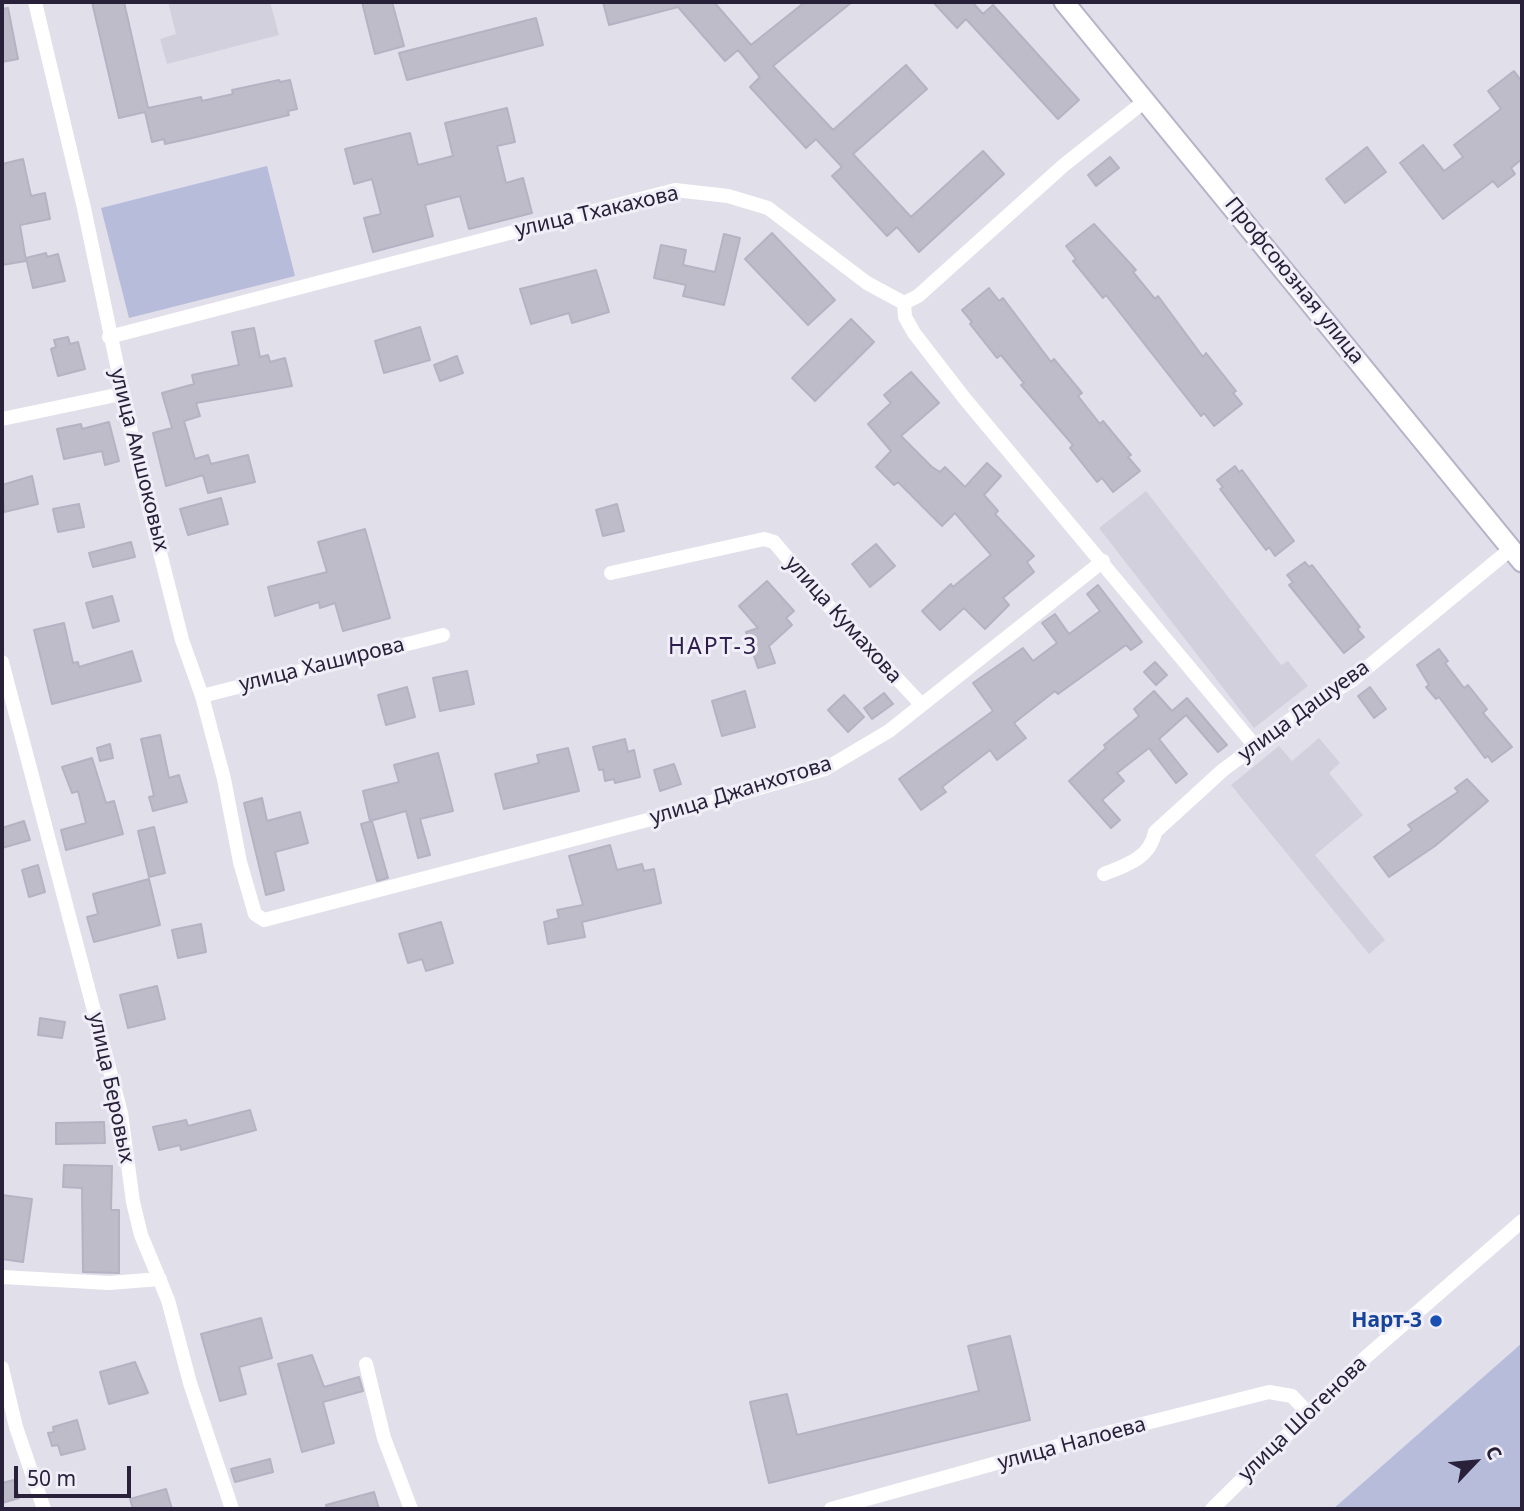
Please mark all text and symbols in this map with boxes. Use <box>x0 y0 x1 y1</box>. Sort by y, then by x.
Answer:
street label: улица Тхакахова <box>513 181 681 243</box>
street label: Профсоюзная улица <box>1219 192 1369 370</box>
street label: улица Амшоковых <box>104 366 174 554</box>
street label: улица Кумахова <box>779 551 907 689</box>
street label: улица Хаширова <box>237 632 407 698</box>
district label: НАРТ-3 <box>669 633 757 661</box>
street label: улица Дашуева <box>1234 655 1374 767</box>
street label: улица Джанхотова <box>647 751 835 831</box>
street label: улица Беровых <box>83 1010 139 1166</box>
place label: Нарт-3 <box>1351 1308 1422 1334</box>
marker: Нарт-3 <box>1428 1313 1444 1329</box>
street label: улица Шогенова <box>1234 1351 1372 1487</box>
street label: улица Налоева <box>995 1412 1149 1476</box>
north arrow <box>1440 1427 1510 1497</box>
text: С <box>1479 1442 1508 1464</box>
scale bar <box>18 1452 135 1496</box>
text: 50 m <box>27 1464 76 1492</box>

